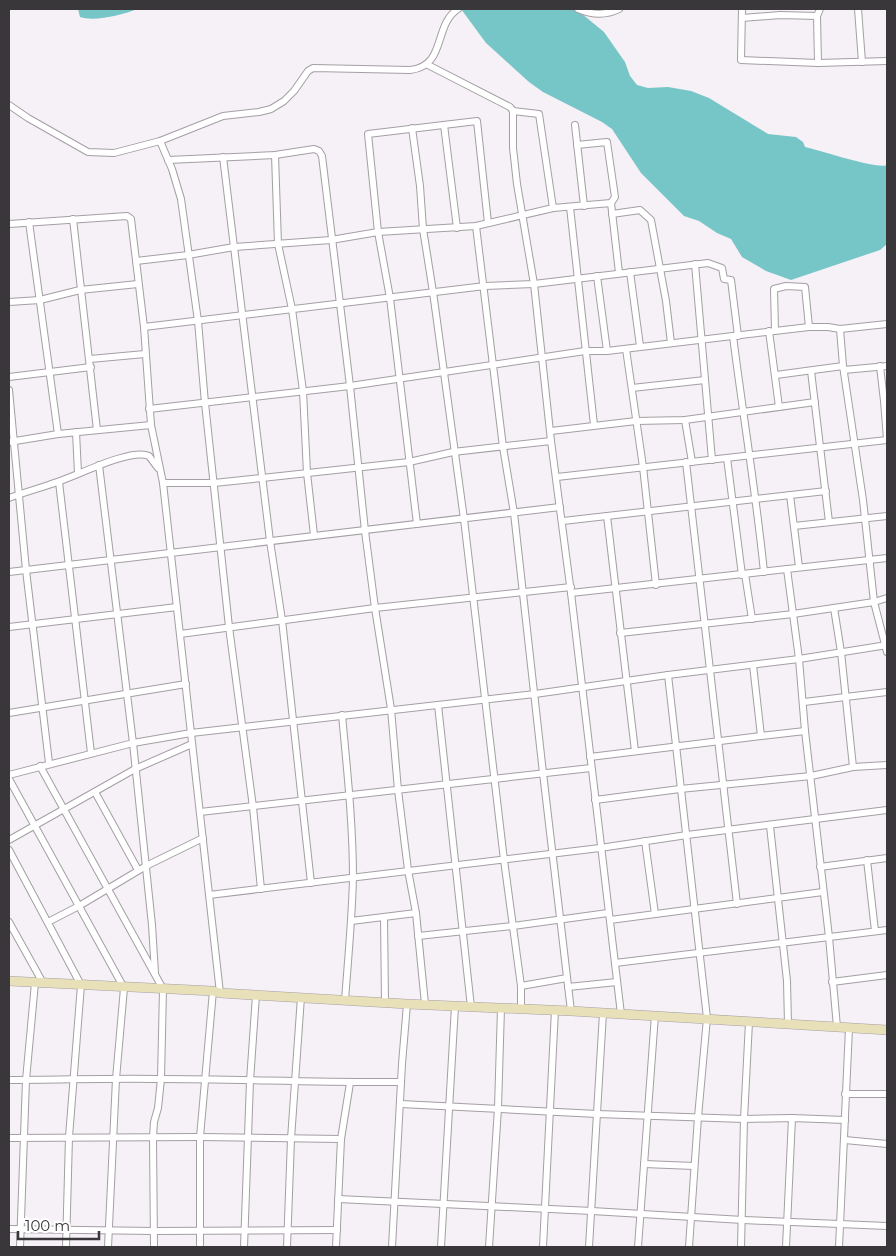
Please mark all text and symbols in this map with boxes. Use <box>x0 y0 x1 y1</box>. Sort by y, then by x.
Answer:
scale bar <box>18 1208 99 1240</box>
text: 100 m <box>25 1216 70 1235</box>

